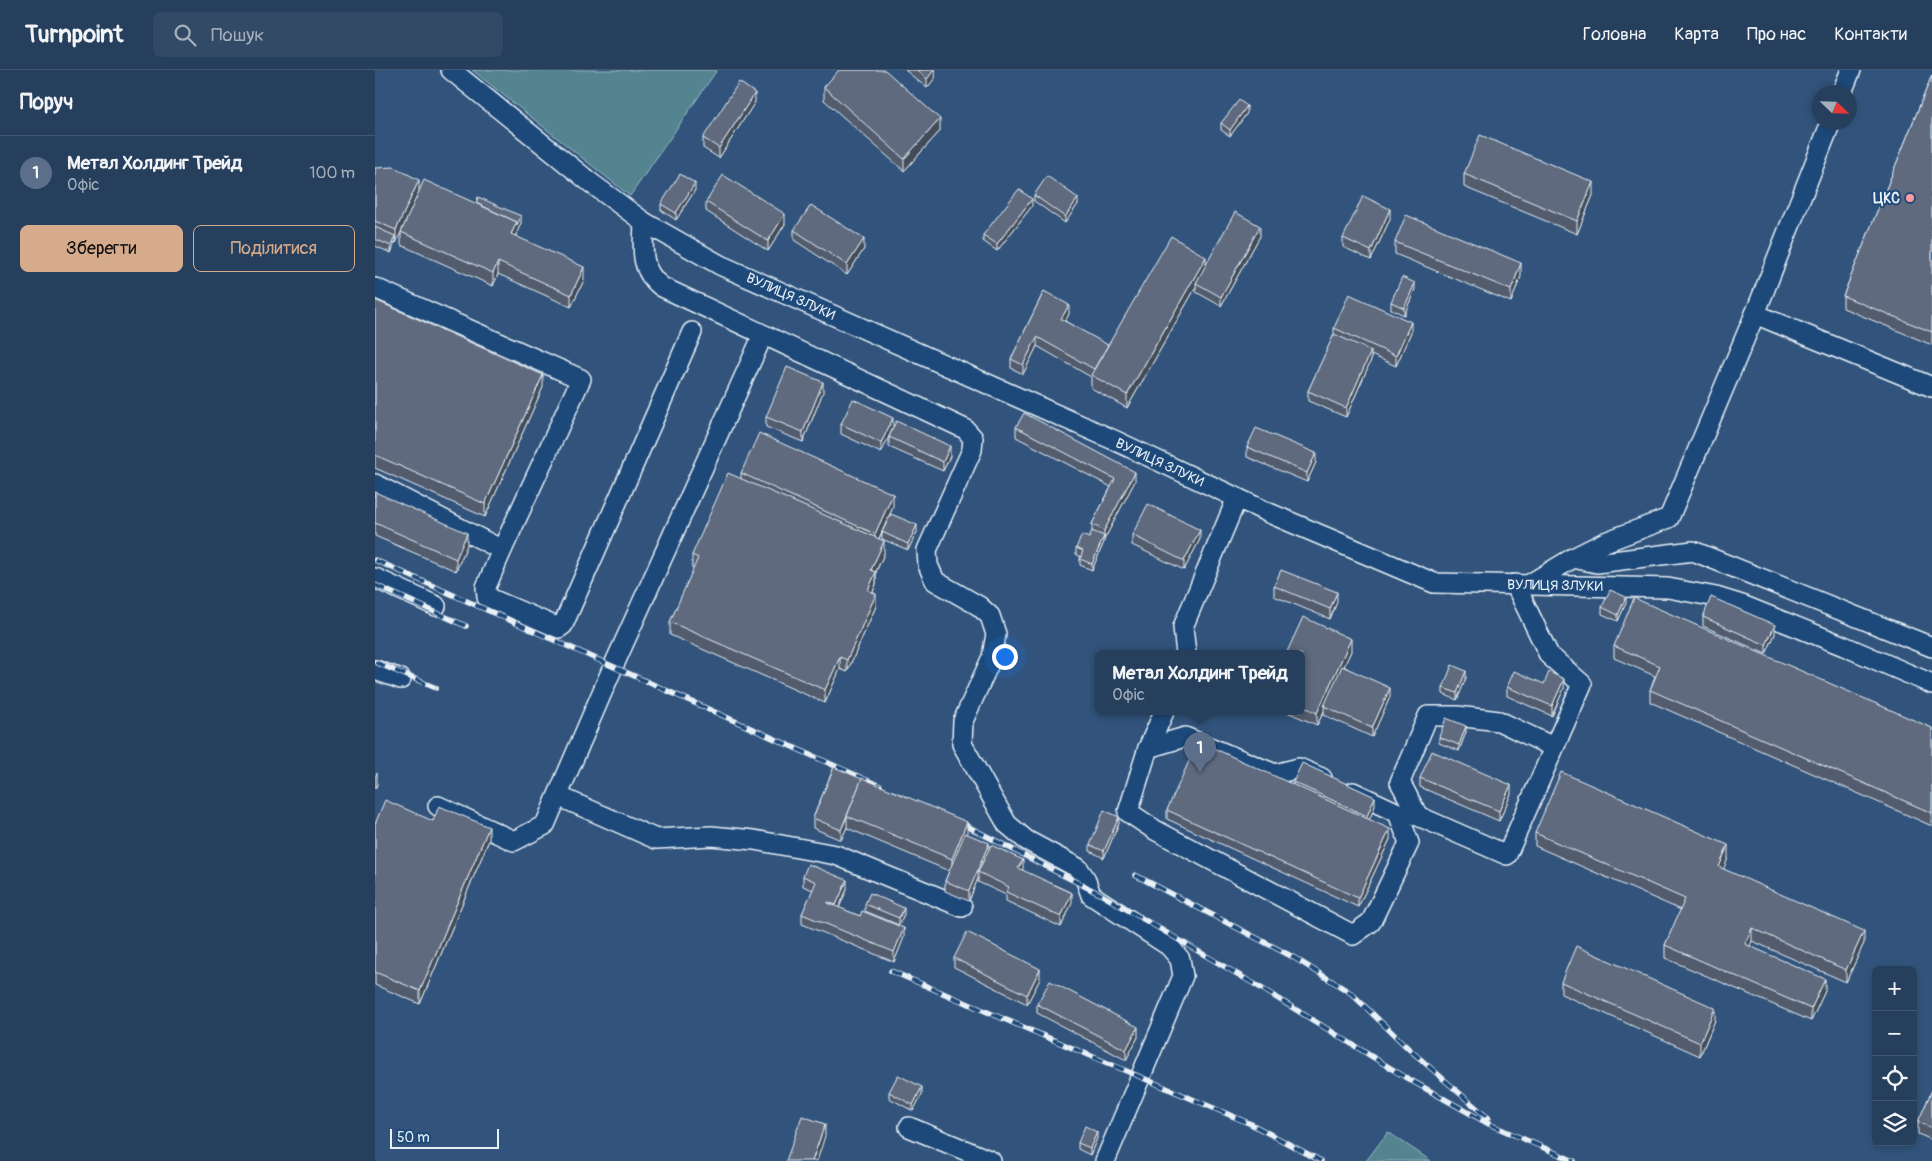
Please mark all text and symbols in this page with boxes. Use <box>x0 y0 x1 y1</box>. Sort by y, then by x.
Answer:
search box <box>153 12 503 57</box>
text: Turnpoint <box>25 20 123 49</box>
icon: search <box>171 21 199 49</box>
text: Пошук <box>211 23 264 47</box>
text: Головна <box>1583 23 1646 46</box>
text: Карта <box>1674 23 1719 46</box>
text: Про нас <box>1747 23 1806 46</box>
text: Контакти <box>1834 23 1907 46</box>
north arrow <box>1812 85 1857 130</box>
text: Поруч <box>20 89 73 116</box>
text: Метал Холдинг Трейд <box>67 151 242 175</box>
text: 1 <box>33 163 39 183</box>
text: 100 m <box>309 163 355 183</box>
text: Офіс <box>67 175 99 195</box>
place label: ЦКС <box>1873 190 1900 207</box>
marker: ЦКС <box>1904 192 1916 204</box>
button: Зберегти <box>20 225 183 272</box>
button: Поділитися <box>193 225 355 272</box>
street label: ВУЛИЦЯ ЗЛУКИ <box>744 269 838 324</box>
street label: ВУЛИЦЯ ЗЛУКИ <box>1113 434 1207 490</box>
street label: ВУЛИЦЯ ЗЛУКИ <box>1507 576 1603 595</box>
your location <box>992 644 1018 670</box>
popup <box>1095 650 1305 715</box>
text: Метал Холдинг Трейд <box>1112 661 1288 685</box>
text: Офіс <box>1112 685 1145 705</box>
pin: 1 <box>1184 732 1216 773</box>
map controls <box>1872 966 1917 1146</box>
button: + <box>1872 966 1917 1011</box>
button: − <box>1872 1011 1917 1056</box>
button: locate <box>1872 1056 1917 1101</box>
button: layers <box>1872 1101 1917 1146</box>
scale bar <box>390 1126 499 1149</box>
text: 50 m <box>397 1129 430 1146</box>

